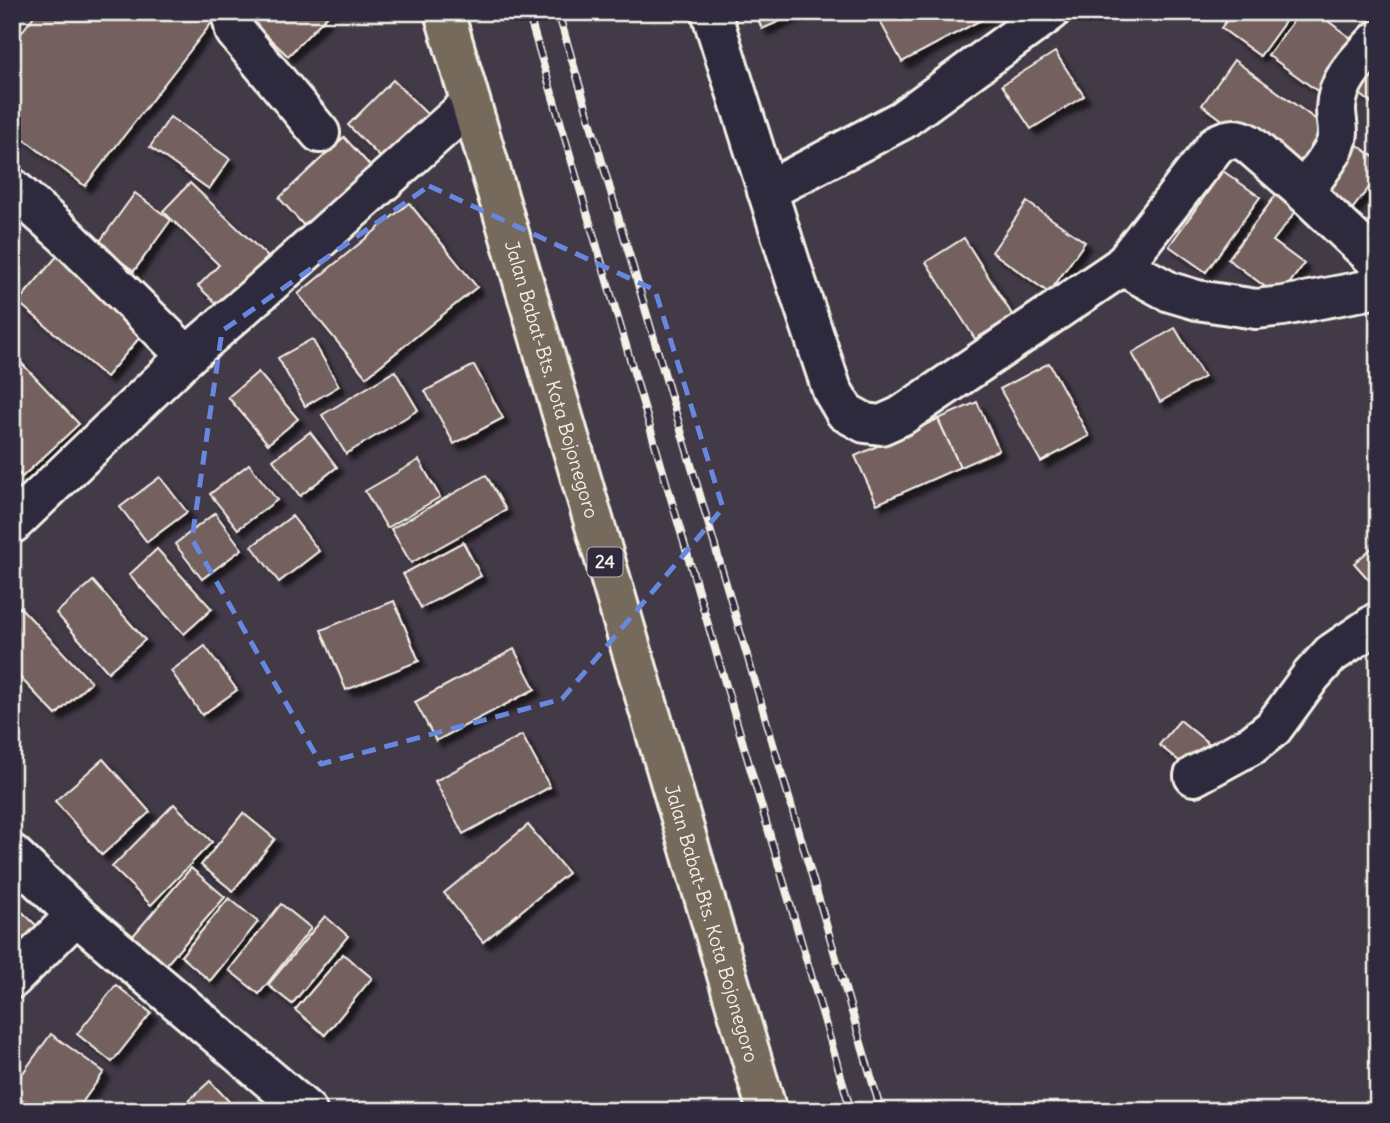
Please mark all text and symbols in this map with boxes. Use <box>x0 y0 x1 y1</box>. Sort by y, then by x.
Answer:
street label: Jalan Babat-Bts. Kota Bojonegoro <box>500 238 604 521</box>
road number: 24 <box>588 548 622 576</box>
street label: Jalan Babat-Bts. Kota Bojonegoro <box>660 782 764 1065</box>

